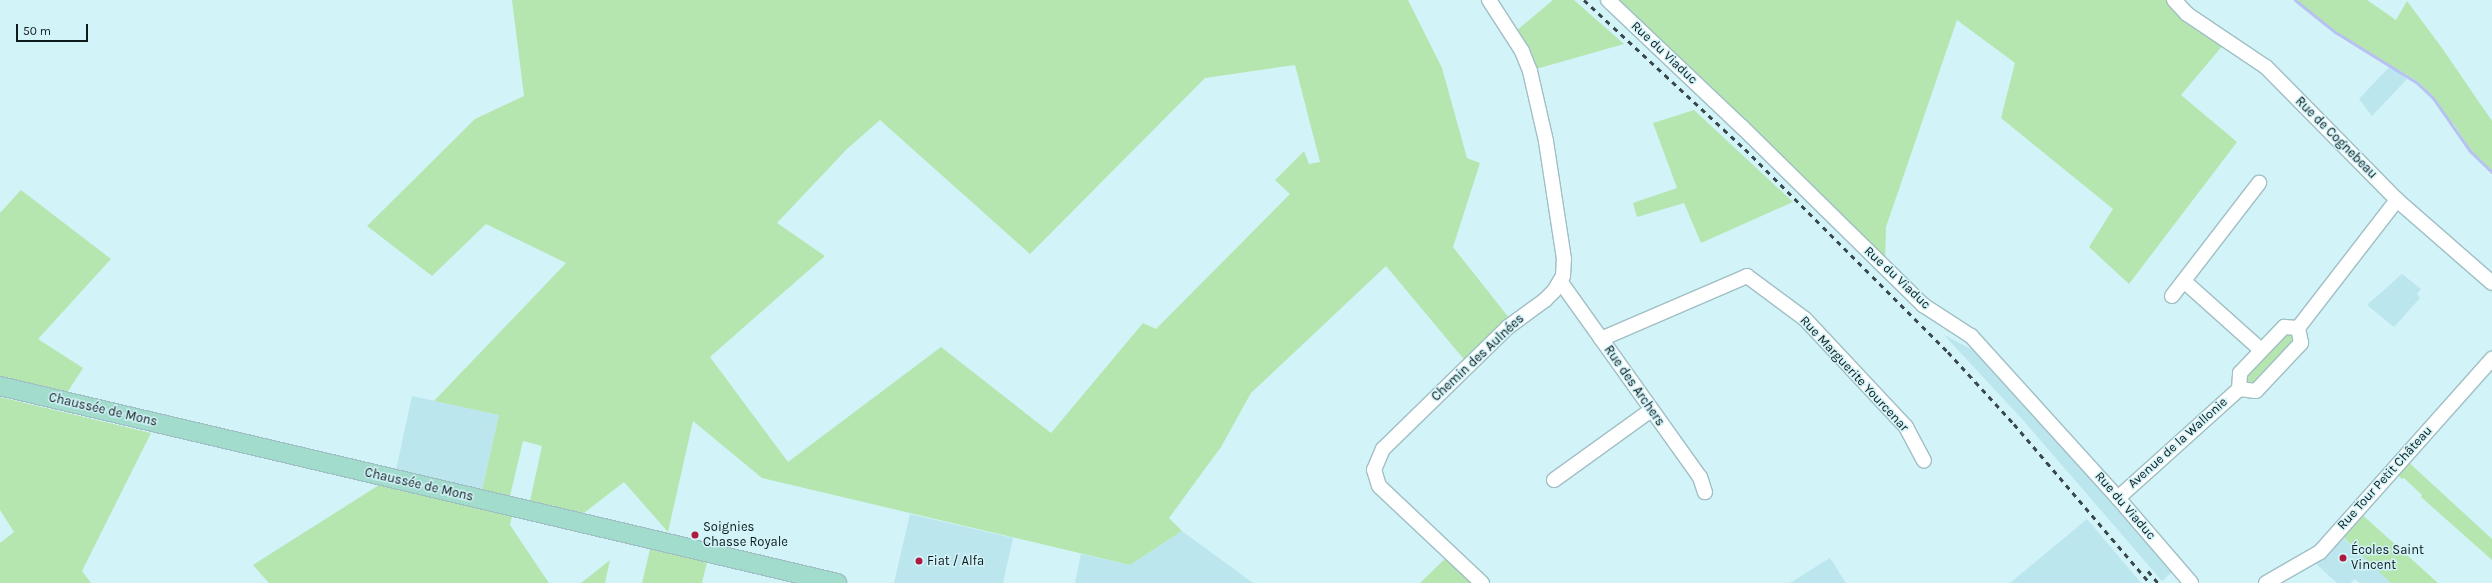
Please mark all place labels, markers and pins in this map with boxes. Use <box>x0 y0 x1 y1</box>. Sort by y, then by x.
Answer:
place label: Soignies Chasse Royale <box>703 520 788 551</box>
marker: Soignies Chasse Royale <box>690 530 700 540</box>
place label: Écoles Saint Vincent <box>2351 543 2424 574</box>
place label: Fiat / Alfa <box>927 553 984 569</box>
marker: Écoles Saint Vincent <box>2338 553 2348 563</box>
marker: Fiat / Alfa <box>914 556 924 566</box>

